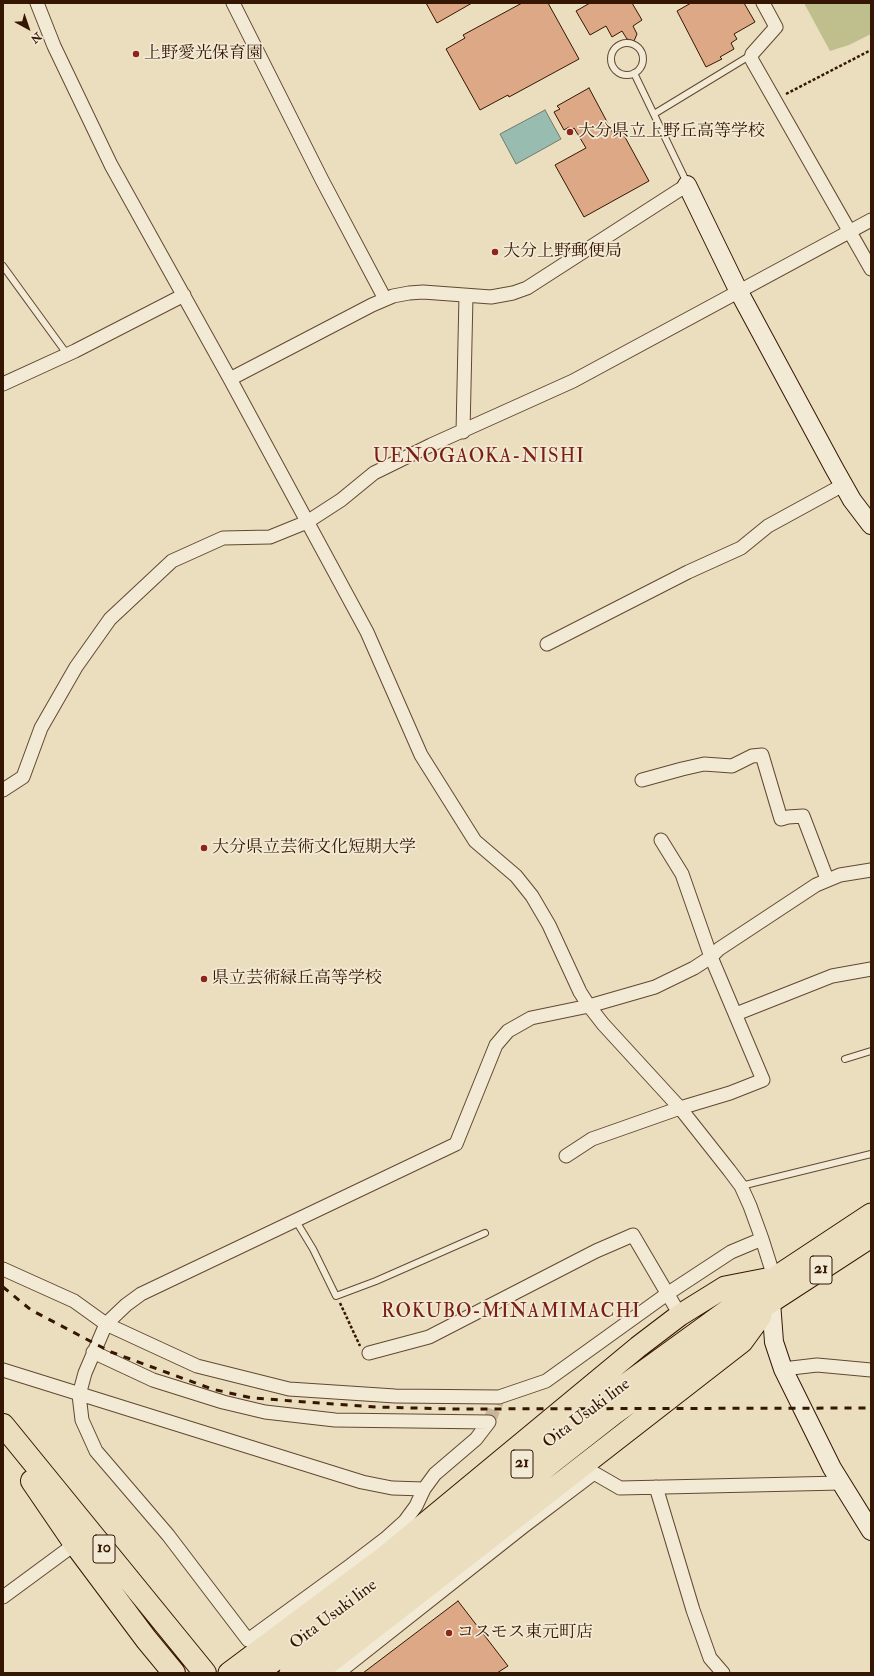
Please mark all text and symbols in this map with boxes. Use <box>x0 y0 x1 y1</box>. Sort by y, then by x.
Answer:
north arrow <box>8 8 48 48</box>
text: N <box>28 29 44 46</box>
place label: 上野愛光保育園 <box>144 44 263 64</box>
marker: 上野愛光保育園 <box>131 49 141 59</box>
place label: 大分県立上野丘高等学校 <box>578 122 765 142</box>
marker: 大分県立上野丘高等学校 <box>565 127 575 137</box>
place label: 大分上野郵便局 <box>503 242 622 262</box>
marker: 大分上野郵便局 <box>490 247 500 257</box>
district label: UENOGAOKA-NISHI <box>373 447 585 469</box>
place label: 大分県立芸術文化短期大学 <box>212 838 416 858</box>
marker: 大分県立芸術文化短期大学 <box>199 843 209 853</box>
place label: 県立芸術緑丘高等学校 <box>212 969 382 989</box>
marker: 県立芸術緑丘高等学校 <box>199 974 209 984</box>
road number: 21 <box>810 1256 832 1284</box>
district label: ROKUBO-MINAMIMACHI <box>381 1302 641 1324</box>
street label: Oita Usuki line <box>539 1375 635 1453</box>
road number: 21 <box>511 1450 533 1478</box>
road number: 10 <box>93 1535 115 1563</box>
street label: Oita Usuki line <box>286 1576 382 1654</box>
place label: コスモス東元町店 <box>457 1623 593 1643</box>
marker: コスモス東元町店 <box>444 1628 454 1638</box>

